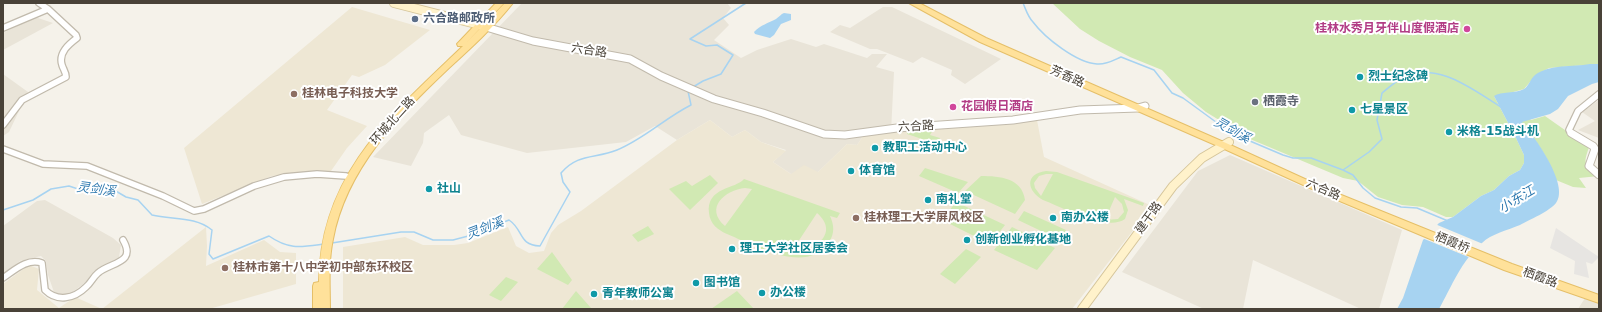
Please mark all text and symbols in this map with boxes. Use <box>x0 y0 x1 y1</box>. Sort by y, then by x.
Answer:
place label: 六合路邮政所 <box>423 12 495 26</box>
marker: 六合路邮政所 <box>410 14 420 24</box>
place label: 桂林水秀月牙伴山度假酒店 <box>1315 22 1459 36</box>
marker: 桂林水秀月牙伴山度假酒店 <box>1462 24 1472 34</box>
street label: 六合路 <box>570 41 608 61</box>
street label: 芳香路 <box>1048 63 1086 91</box>
place label: 烈士纪念碑 <box>1368 70 1428 84</box>
marker: 烈士纪念碑 <box>1355 72 1365 82</box>
place label: 桂林电子科技大学 <box>302 87 398 101</box>
marker: 桂林电子科技大学 <box>289 89 299 99</box>
street label: 环城北二路 <box>368 94 418 148</box>
place label: 栖霞寺 <box>1263 95 1299 109</box>
marker: 栖霞寺 <box>1250 97 1260 107</box>
place label: 花园假日酒店 <box>961 100 1033 114</box>
marker: 花园假日酒店 <box>948 102 958 112</box>
place label: 七星景区 <box>1360 103 1408 117</box>
marker: 七星景区 <box>1347 105 1357 115</box>
water label: 灵剑溪 <box>1211 115 1253 147</box>
street label: 六合路 <box>898 119 934 135</box>
place label: 米格-15战斗机 <box>1457 125 1539 139</box>
marker: 米格-15战斗机 <box>1444 127 1454 137</box>
place label: 教职工活动中心 <box>883 141 967 155</box>
marker: 教职工活动中心 <box>870 143 880 153</box>
place label: 体育馆 <box>859 164 895 178</box>
marker: 体育馆 <box>846 166 856 176</box>
street label: 六合路 <box>1304 176 1342 204</box>
water label: 灵剑溪 <box>76 180 116 200</box>
place label: 社山 <box>437 182 461 196</box>
water label: 小东江 <box>1496 183 1538 217</box>
marker: 社山 <box>424 184 434 194</box>
place label: 南礼堂 <box>936 193 972 207</box>
marker: 南礼堂 <box>923 195 933 205</box>
street label: 建干路 <box>1133 199 1165 237</box>
place label: 桂林理工大学屏风校区 <box>864 211 984 225</box>
place label: 南办公楼 <box>1061 211 1109 225</box>
marker: 桂林理工大学屏风校区 <box>851 213 861 223</box>
marker: 南办公楼 <box>1048 213 1058 223</box>
water label: 灵剑溪 <box>464 215 506 243</box>
street label: 栖霞桥 <box>1433 230 1471 256</box>
place label: 创新创业孵化基地 <box>975 233 1071 247</box>
marker: 创新创业孵化基地 <box>962 235 972 245</box>
place label: 理工大学社区居委会 <box>740 242 848 256</box>
marker: 理工大学社区居委会 <box>727 244 737 254</box>
place label: 桂林市第十八中学初中部东环校区 <box>233 261 413 275</box>
marker: 桂林市第十八中学初中部东环校区 <box>220 263 230 273</box>
street label: 栖霞路 <box>1521 265 1559 291</box>
place label: 图书馆 <box>704 276 740 290</box>
marker: 图书馆 <box>691 278 701 288</box>
place label: 办公楼 <box>770 286 806 300</box>
place label: 青年教师公寓 <box>602 287 674 301</box>
marker: 办公楼 <box>757 288 767 298</box>
marker: 青年教师公寓 <box>589 289 599 299</box>

